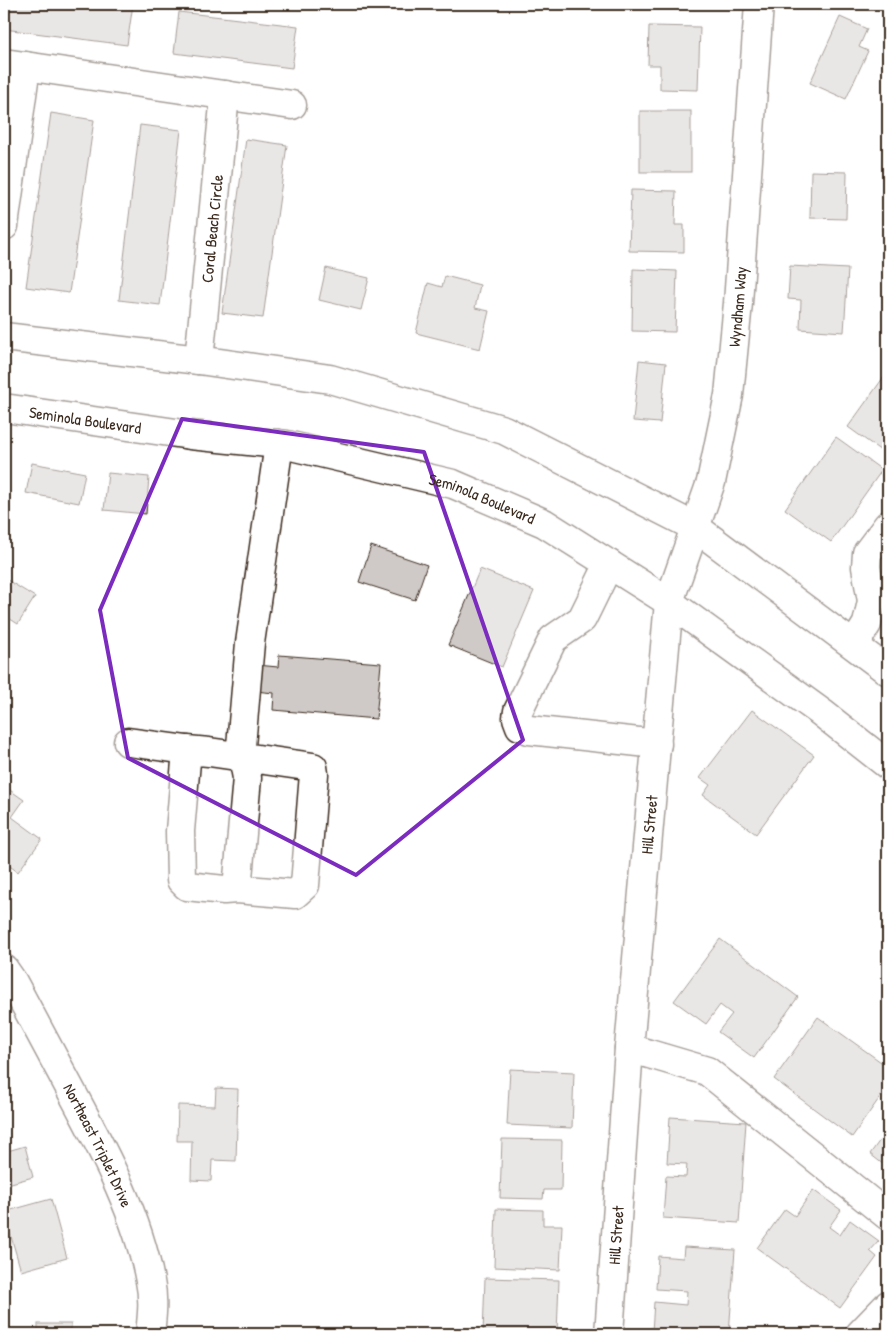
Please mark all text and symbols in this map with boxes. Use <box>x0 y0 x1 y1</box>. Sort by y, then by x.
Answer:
street label: Coral Beach Circle <box>196 173 228 284</box>
street label: Wyndham Way <box>723 266 752 348</box>
street label: Seminola Boulevard <box>28 401 143 439</box>
street label: Seminola Boulevard <box>427 468 539 529</box>
street label: Hill Street <box>635 794 663 855</box>
street label: Northeast Triplet Drive <box>58 1079 138 1211</box>
street label: Hill Street <box>603 1205 629 1265</box>

